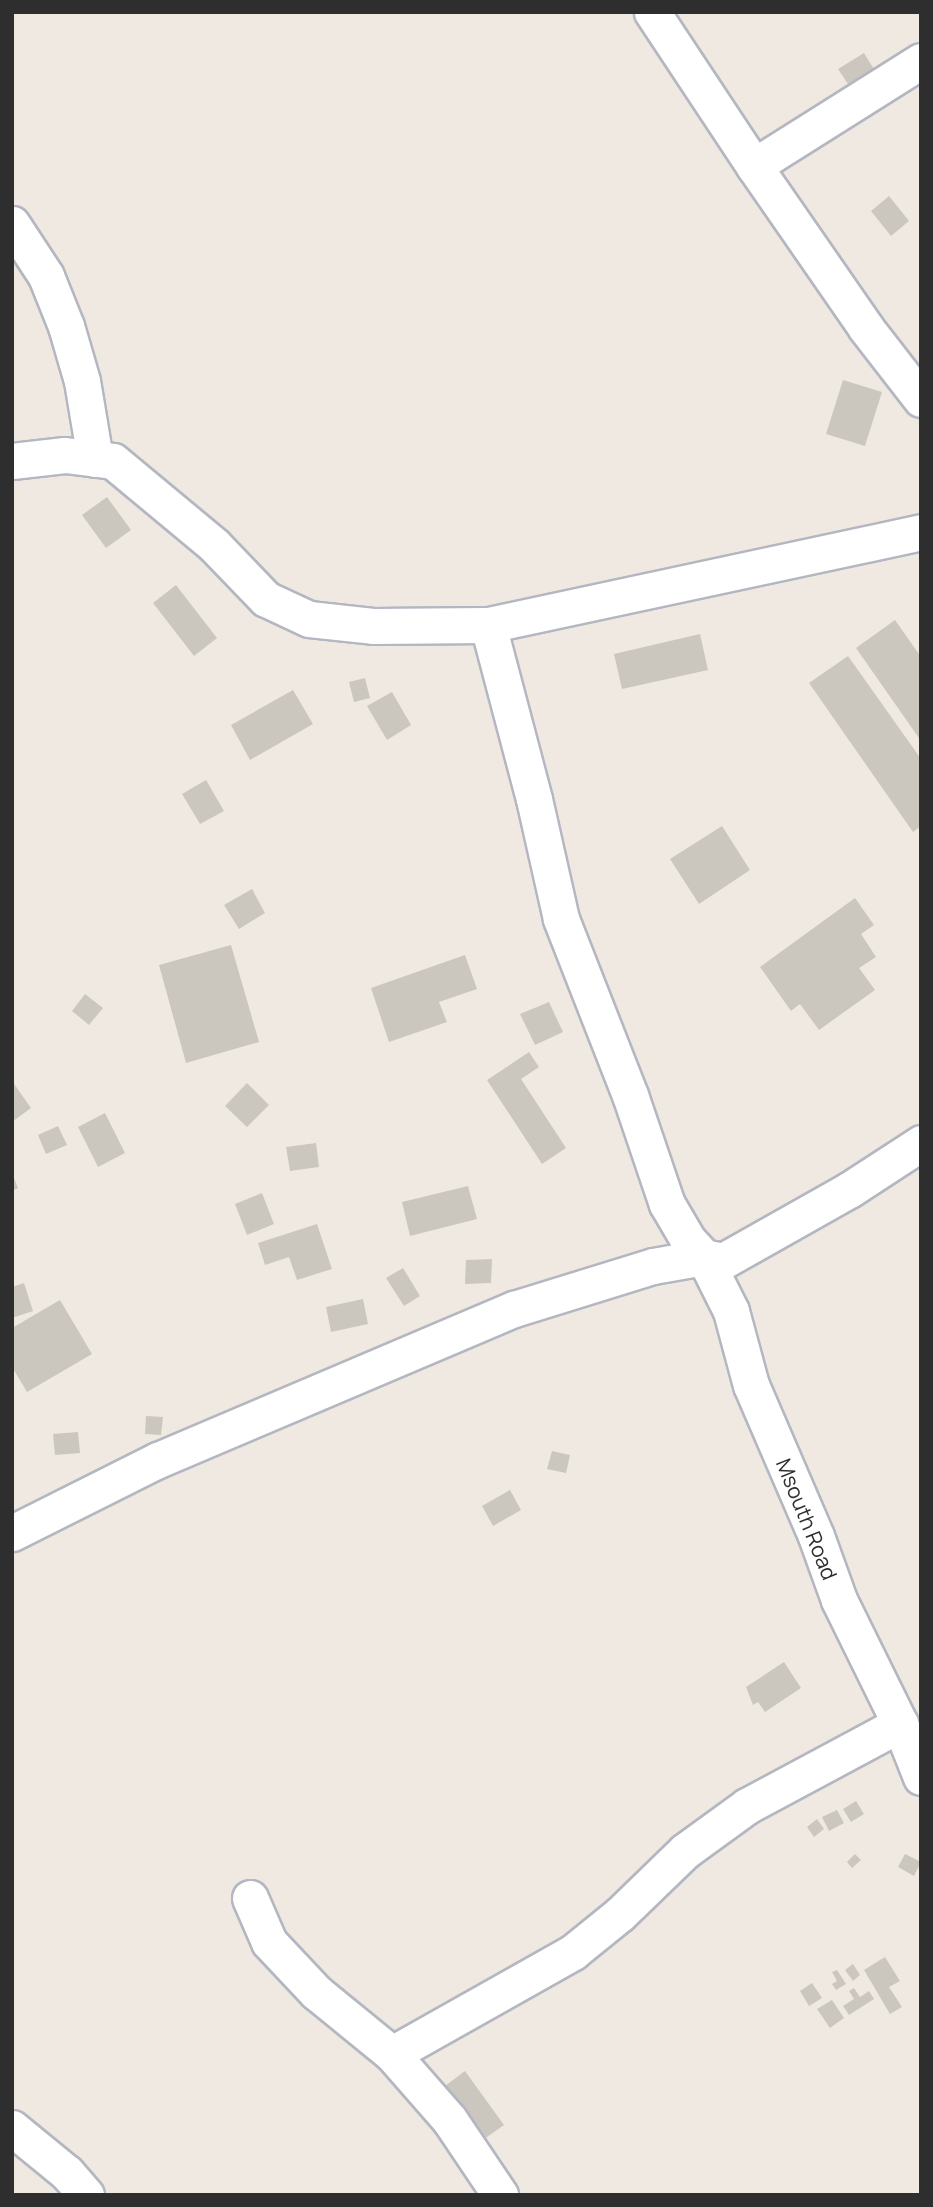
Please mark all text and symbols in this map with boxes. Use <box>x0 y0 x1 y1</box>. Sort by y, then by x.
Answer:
street label: Msouth Road <box>771 1455 843 1583</box>

